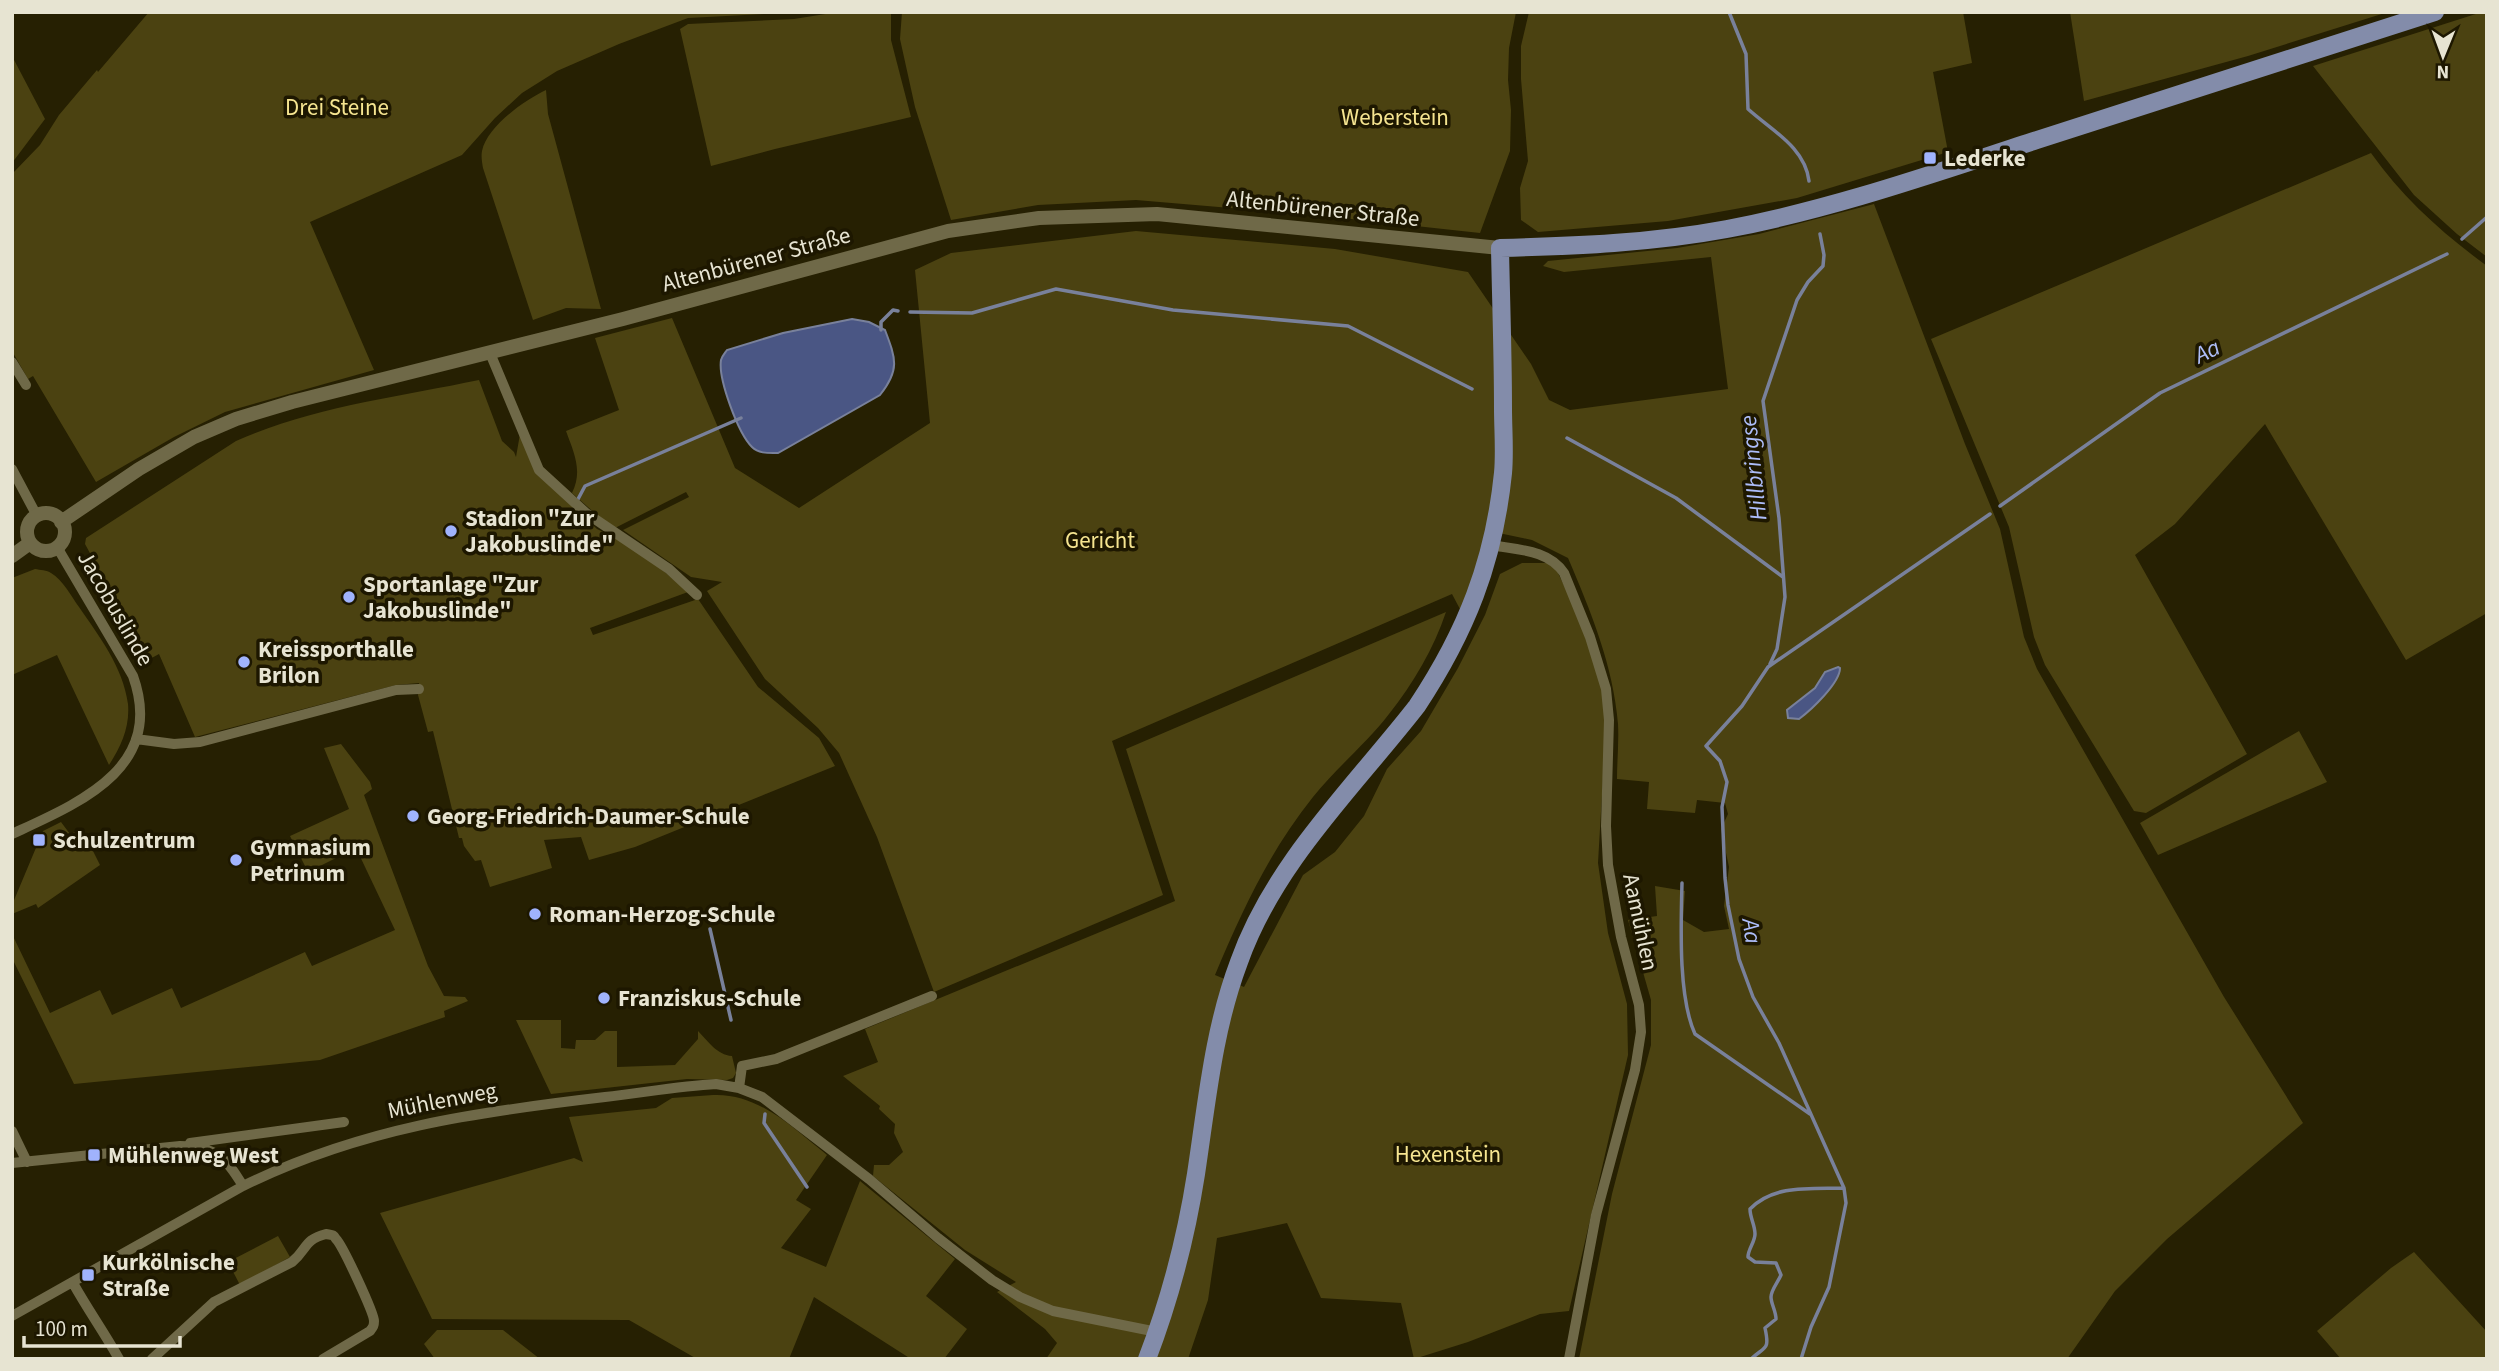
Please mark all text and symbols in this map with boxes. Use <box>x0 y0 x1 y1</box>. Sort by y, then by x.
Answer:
north arrow <box>2408 21 2478 91</box>
text: N <box>2436 58 2449 85</box>
park label: Drei Steine <box>285 91 389 124</box>
park label: Weberstein <box>1341 101 1449 134</box>
place label: Lederke <box>1944 142 2026 175</box>
marker: Lederke <box>1922 150 1938 166</box>
street label: Altenbürener Straße <box>1225 182 1421 235</box>
street label: Altenbürener Straße <box>658 218 854 301</box>
water label: Aa <box>2186 330 2226 374</box>
water label: Hillbringse <box>1731 414 1776 522</box>
place label: Stadion "Zur Jakobuslinde" <box>465 502 614 561</box>
marker: Stadion "Zur Jakobuslinde" <box>443 523 459 539</box>
park label: Gericht <box>1065 524 1135 557</box>
street label: Jacobuslinde <box>69 544 162 672</box>
place label: Sportanlage "Zur Jakobuslinde" <box>363 568 539 627</box>
marker: Sportanlage "Zur Jakobuslinde" <box>341 589 357 605</box>
place label: Kreissporthalle Brilon <box>258 633 414 692</box>
marker: Kreissporthalle Brilon <box>236 654 252 670</box>
place label: Georg-Friedrich-Daumer-Schule <box>427 800 750 833</box>
marker: Georg-Friedrich-Daumer-Schule <box>405 808 421 824</box>
place label: Schulzentrum <box>53 824 196 857</box>
place label: Gymnasium Petrinum <box>250 831 371 890</box>
marker: Schulzentrum <box>31 832 47 848</box>
marker: Gymnasium Petrinum <box>228 852 244 868</box>
street label: Aamühlen <box>1614 870 1667 974</box>
place label: Roman-Herzog-Schule <box>549 898 775 931</box>
marker: Roman-Herzog-Schule <box>527 906 543 922</box>
water label: Aa <box>1732 914 1771 946</box>
place label: Franziskus-Schule <box>618 982 802 1015</box>
marker: Franziskus-Schule <box>596 990 612 1006</box>
street label: Mühlenweg <box>385 1074 500 1127</box>
park label: Hexenstein <box>1395 1138 1501 1171</box>
place label: Mühlenweg West <box>108 1139 279 1172</box>
marker: Mühlenweg West <box>86 1147 102 1163</box>
place label: Kurkölnische Straße <box>102 1246 235 1305</box>
marker: Kurkölnische Straße <box>80 1267 96 1283</box>
scale bar <box>24 1304 180 1348</box>
text: 100 m <box>35 1314 88 1344</box>

